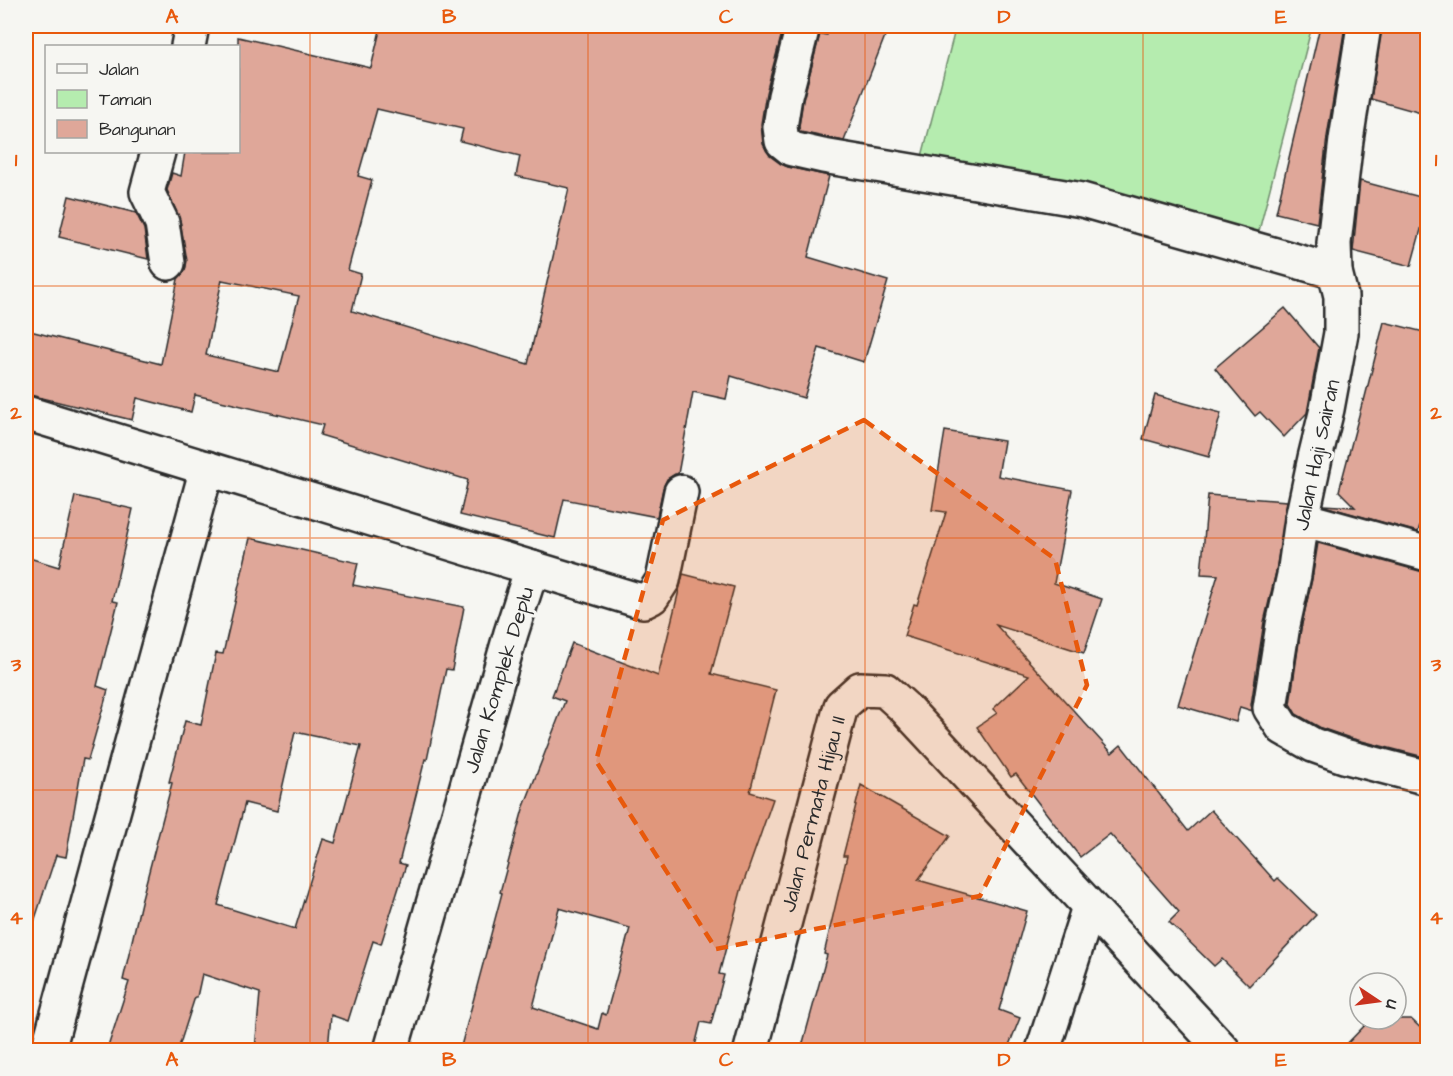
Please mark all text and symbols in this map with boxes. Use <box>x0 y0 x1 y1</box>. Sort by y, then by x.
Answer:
text: A <box>166 3 179 31</box>
text: B <box>442 3 457 31</box>
text: C <box>719 3 734 31</box>
text: D <box>998 3 1011 31</box>
text: E <box>1275 3 1287 31</box>
legend <box>45 45 240 153</box>
text: Jalan <box>99 57 139 82</box>
text: Taman <box>99 87 152 112</box>
text: Bangunan <box>99 117 176 143</box>
text: 1 <box>15 146 18 174</box>
text: 1 <box>1435 146 1438 174</box>
street label: Jalan Haji Sairan <box>1287 377 1347 533</box>
text: 2 <box>9 399 22 427</box>
text: 2 <box>1429 399 1442 427</box>
street label: Jalan Komplek Deplu <box>457 583 542 777</box>
text: 3 <box>10 651 22 679</box>
text: 3 <box>1430 651 1442 679</box>
street label: Jalan Permata Hijau II <box>773 713 852 915</box>
text: 4 <box>9 904 23 932</box>
text: 4 <box>1429 904 1443 932</box>
north arrow <box>1348 971 1408 1031</box>
text: U <box>1380 997 1403 1011</box>
text: A <box>166 1046 179 1074</box>
text: B <box>442 1046 457 1074</box>
text: C <box>719 1046 734 1074</box>
text: D <box>998 1046 1011 1074</box>
text: E <box>1275 1046 1287 1074</box>

